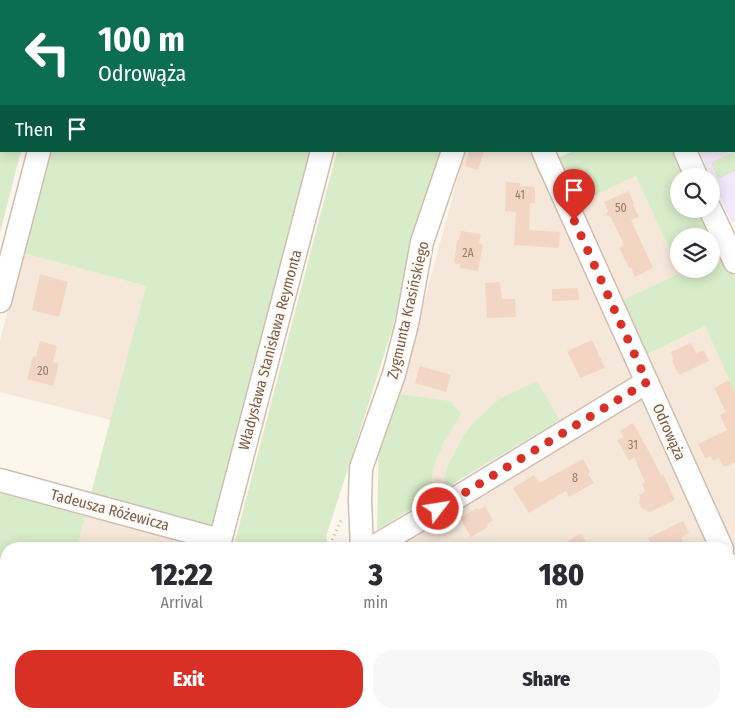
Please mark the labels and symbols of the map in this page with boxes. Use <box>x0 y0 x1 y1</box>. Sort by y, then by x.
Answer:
pin <box>553 169 595 220</box>
house number: 41 <box>515 188 525 202</box>
house number: 50 <box>615 201 627 215</box>
street label: Zygmunta Krasińskiego <box>383 239 433 381</box>
house number: 2A <box>462 246 474 260</box>
street label: Władysława Stanisława Reymonta <box>235 248 305 452</box>
house number: 20 <box>37 364 49 378</box>
street label: Odrowąża <box>649 401 689 463</box>
house number: 31 <box>628 438 638 452</box>
house number: 8 <box>572 471 578 485</box>
position arrow <box>411 482 463 534</box>
street label: Tadeusza Różewicza <box>49 486 171 534</box>

